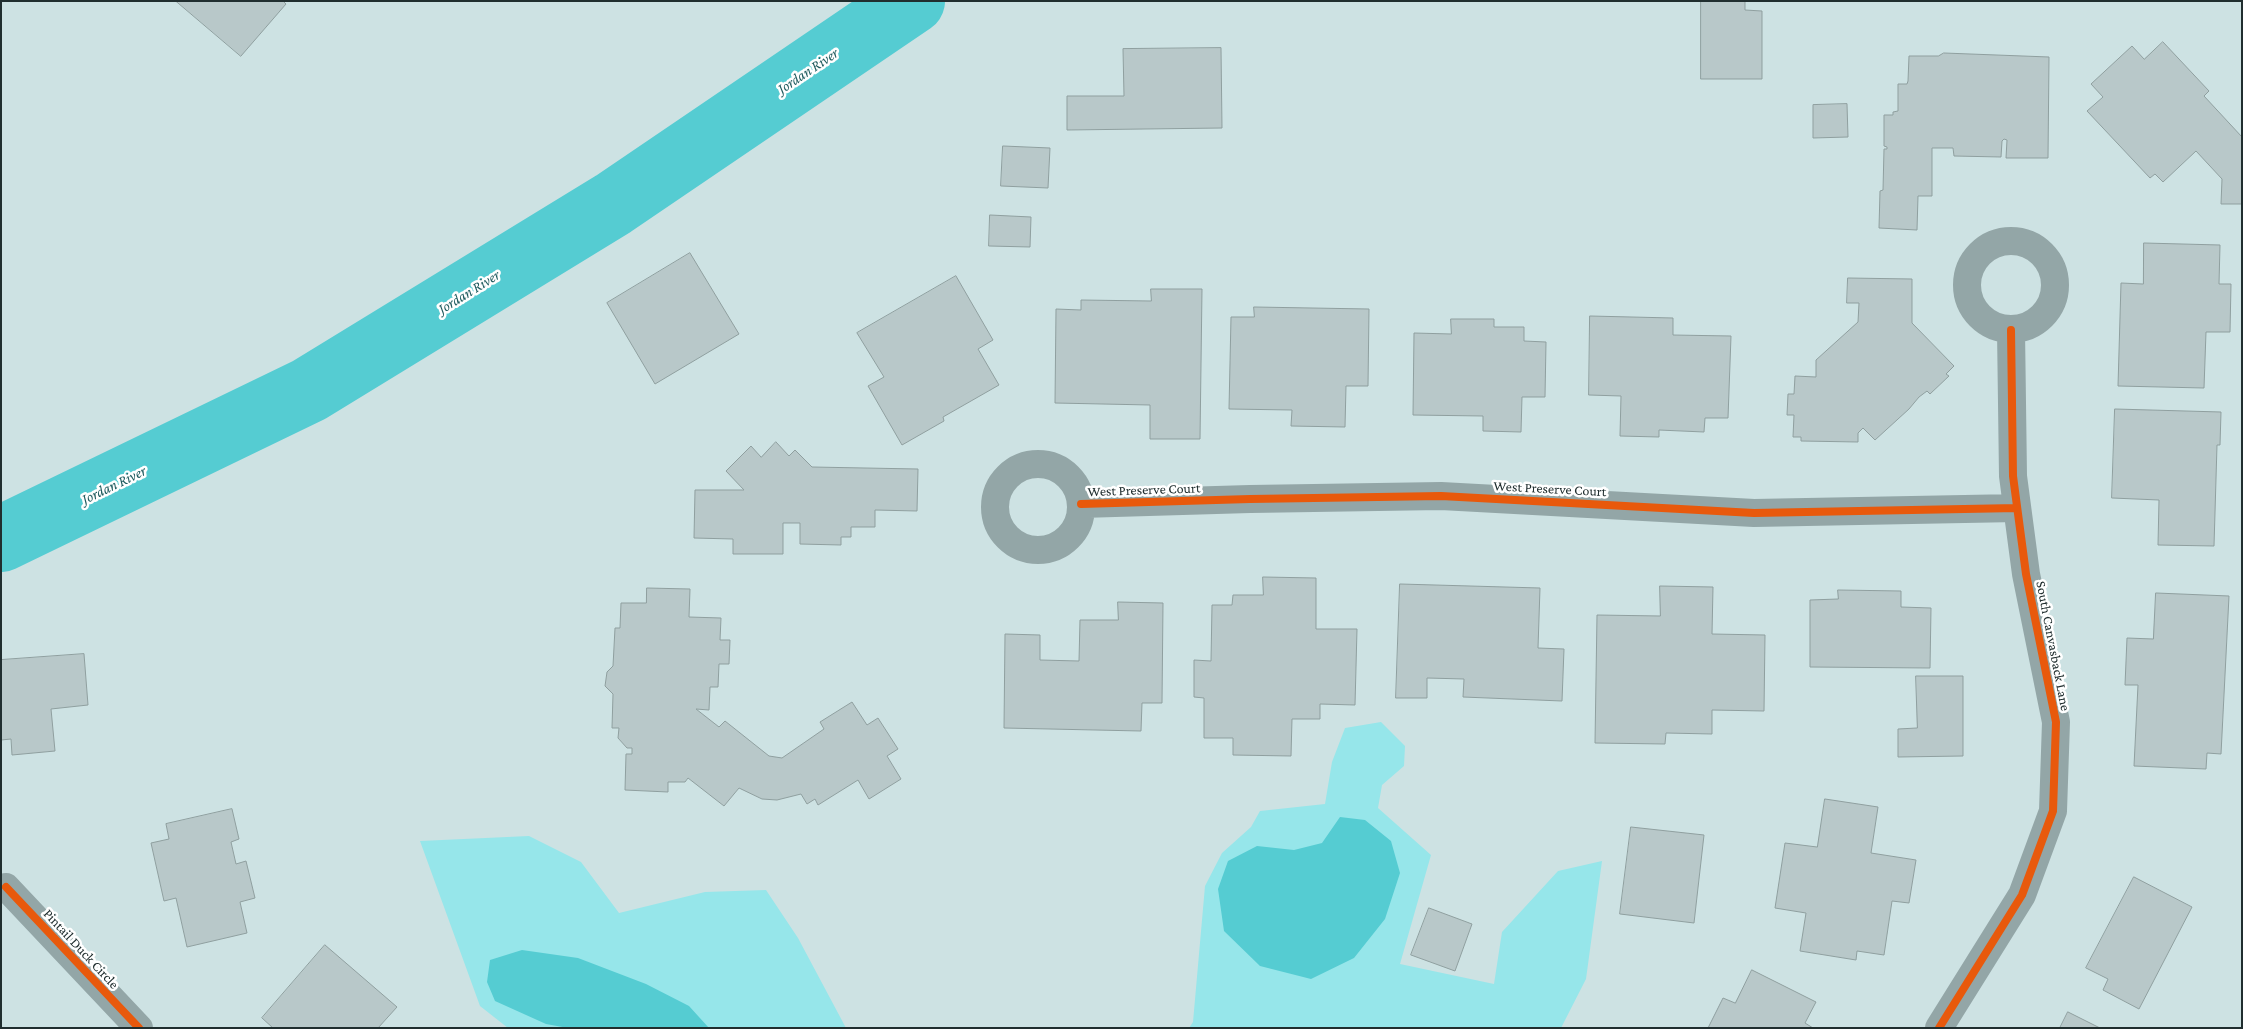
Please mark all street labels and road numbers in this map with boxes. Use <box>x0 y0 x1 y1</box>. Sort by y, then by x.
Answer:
street label: West Preserve Court <box>1493 478 1607 500</box>
street label: West Preserve Court <box>1087 480 1201 500</box>
street label: South Canvasback Lane <box>2032 580 2074 712</box>
street label: Pintail Duck Circle <box>40 906 122 992</box>

